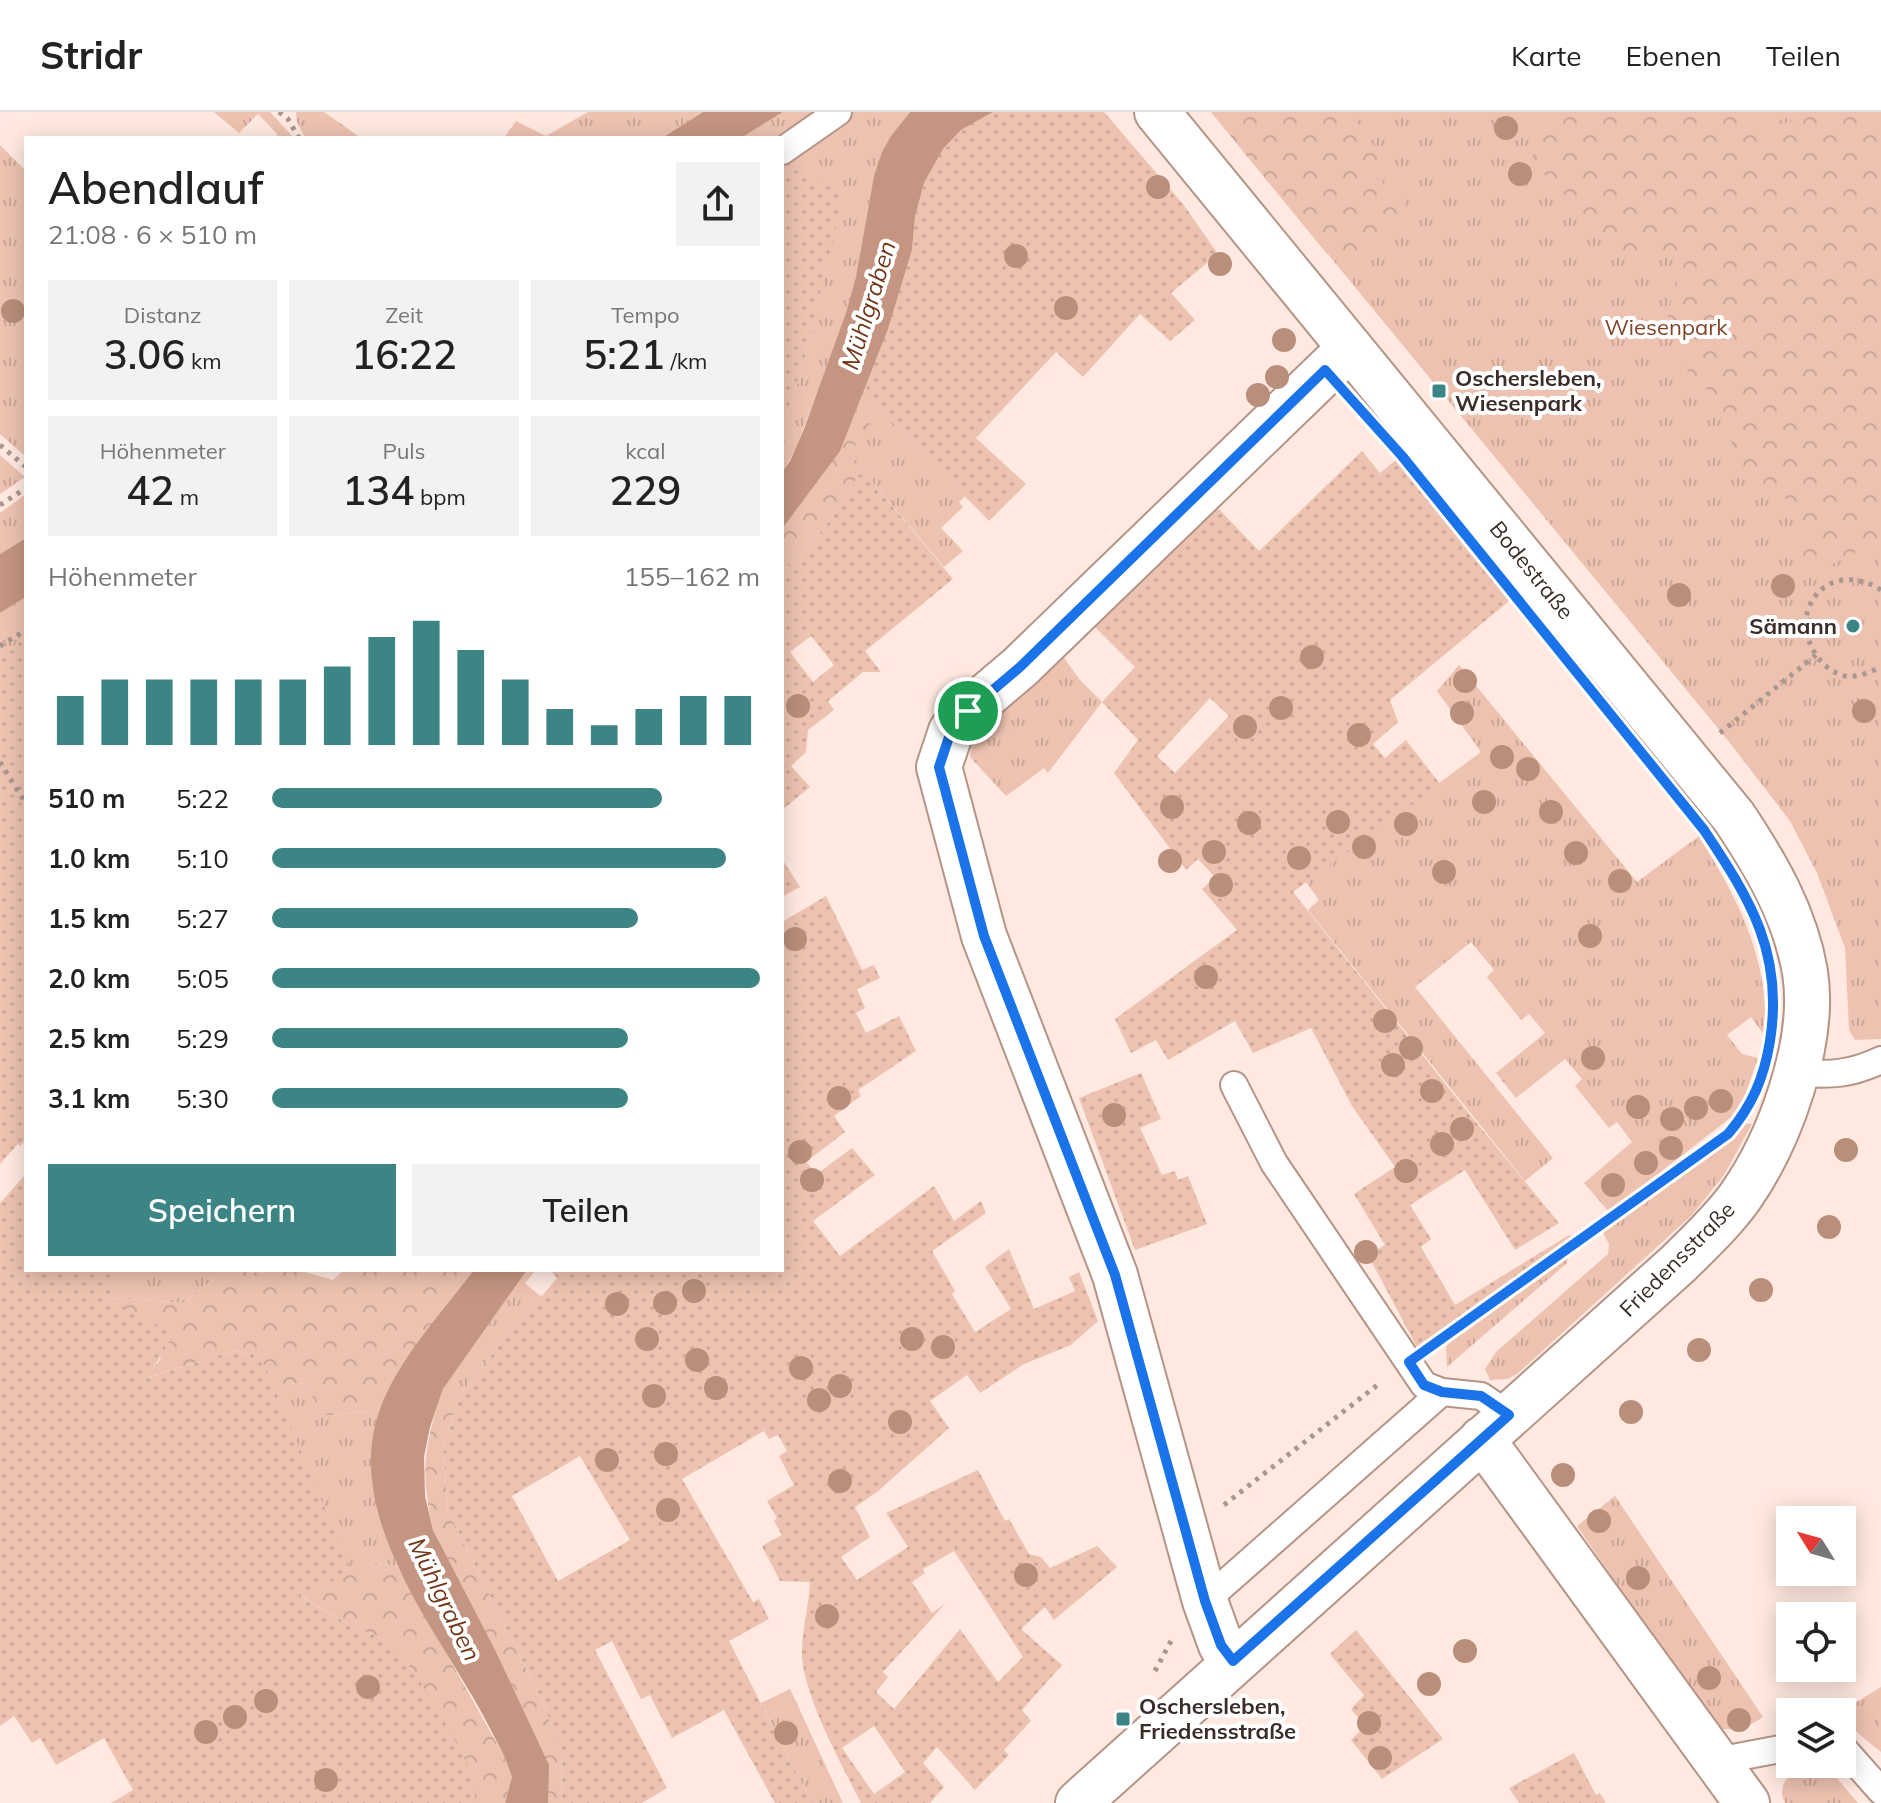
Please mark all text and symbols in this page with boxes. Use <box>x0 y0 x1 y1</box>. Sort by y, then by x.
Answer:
text: Stridr <box>40 31 142 79</box>
text: Karte <box>1511 38 1581 73</box>
text: Ebenen <box>1625 38 1722 73</box>
text: Teilen <box>1766 38 1841 73</box>
text: Abendlauf <box>48 160 263 215</box>
button: share <box>676 162 760 246</box>
text: 21:08 · 6 × 510 m <box>48 218 257 251</box>
water label: Mühlgraben <box>834 237 902 373</box>
text: Distanz <box>124 301 202 329</box>
text: Zeit <box>385 301 423 329</box>
text: Tempo <box>611 301 680 329</box>
park label: Wiesenpark <box>1604 313 1728 341</box>
text: 3.06 <box>104 329 185 379</box>
text: 16:22 <box>351 329 457 379</box>
text: 5:21 <box>583 329 665 379</box>
text: km <box>185 347 222 375</box>
text: /km <box>665 347 707 375</box>
place label: Oschersleben, Wiesenpark <box>1455 364 1602 417</box>
marker: Oschersleben, Wiesenpark <box>1430 382 1448 400</box>
text: Höhenmeter <box>100 437 226 465</box>
text: Puls <box>382 437 426 465</box>
text: kcal <box>625 437 665 465</box>
text: 42 <box>126 465 174 515</box>
text: 134 <box>342 465 414 515</box>
text: 229 <box>609 465 681 515</box>
text: m <box>174 483 199 511</box>
text: bpm <box>414 483 466 511</box>
street label: Bodestraße <box>1484 515 1580 625</box>
text: Höhenmeter <box>48 560 197 593</box>
text: 155–162 m <box>624 560 760 593</box>
place label: Sämann <box>1749 612 1837 640</box>
marker: Sämann <box>1844 617 1862 635</box>
pin <box>934 677 1002 745</box>
icon: arrive <box>946 689 990 733</box>
text: 510 m <box>48 782 125 815</box>
text: 5:22 <box>176 782 229 815</box>
text: 1.0 km <box>48 842 131 875</box>
text: 5:10 <box>176 842 229 875</box>
text: 1.5 km <box>48 902 131 935</box>
text: 5:27 <box>176 902 229 935</box>
text: 2.0 km <box>48 962 131 995</box>
text: 5:05 <box>176 962 229 995</box>
text: 2.5 km <box>48 1022 131 1055</box>
text: 5:29 <box>176 1022 229 1055</box>
text: 3.1 km <box>48 1082 131 1115</box>
text: 5:30 <box>176 1082 229 1115</box>
button: Speichern <box>48 1164 396 1256</box>
button: Teilen <box>412 1164 760 1256</box>
street label: Friedensstraße <box>1613 1195 1741 1323</box>
north arrow <box>1776 1506 1856 1586</box>
map controls <box>1776 1506 1856 1778</box>
water label: Mühlgraben <box>402 1533 488 1665</box>
button: locate <box>1776 1602 1856 1682</box>
place label: Oschersleben, Friedensstraße <box>1139 1692 1296 1745</box>
button: layers <box>1776 1698 1856 1778</box>
marker: Oschersleben, Friedensstraße <box>1114 1710 1132 1728</box>

